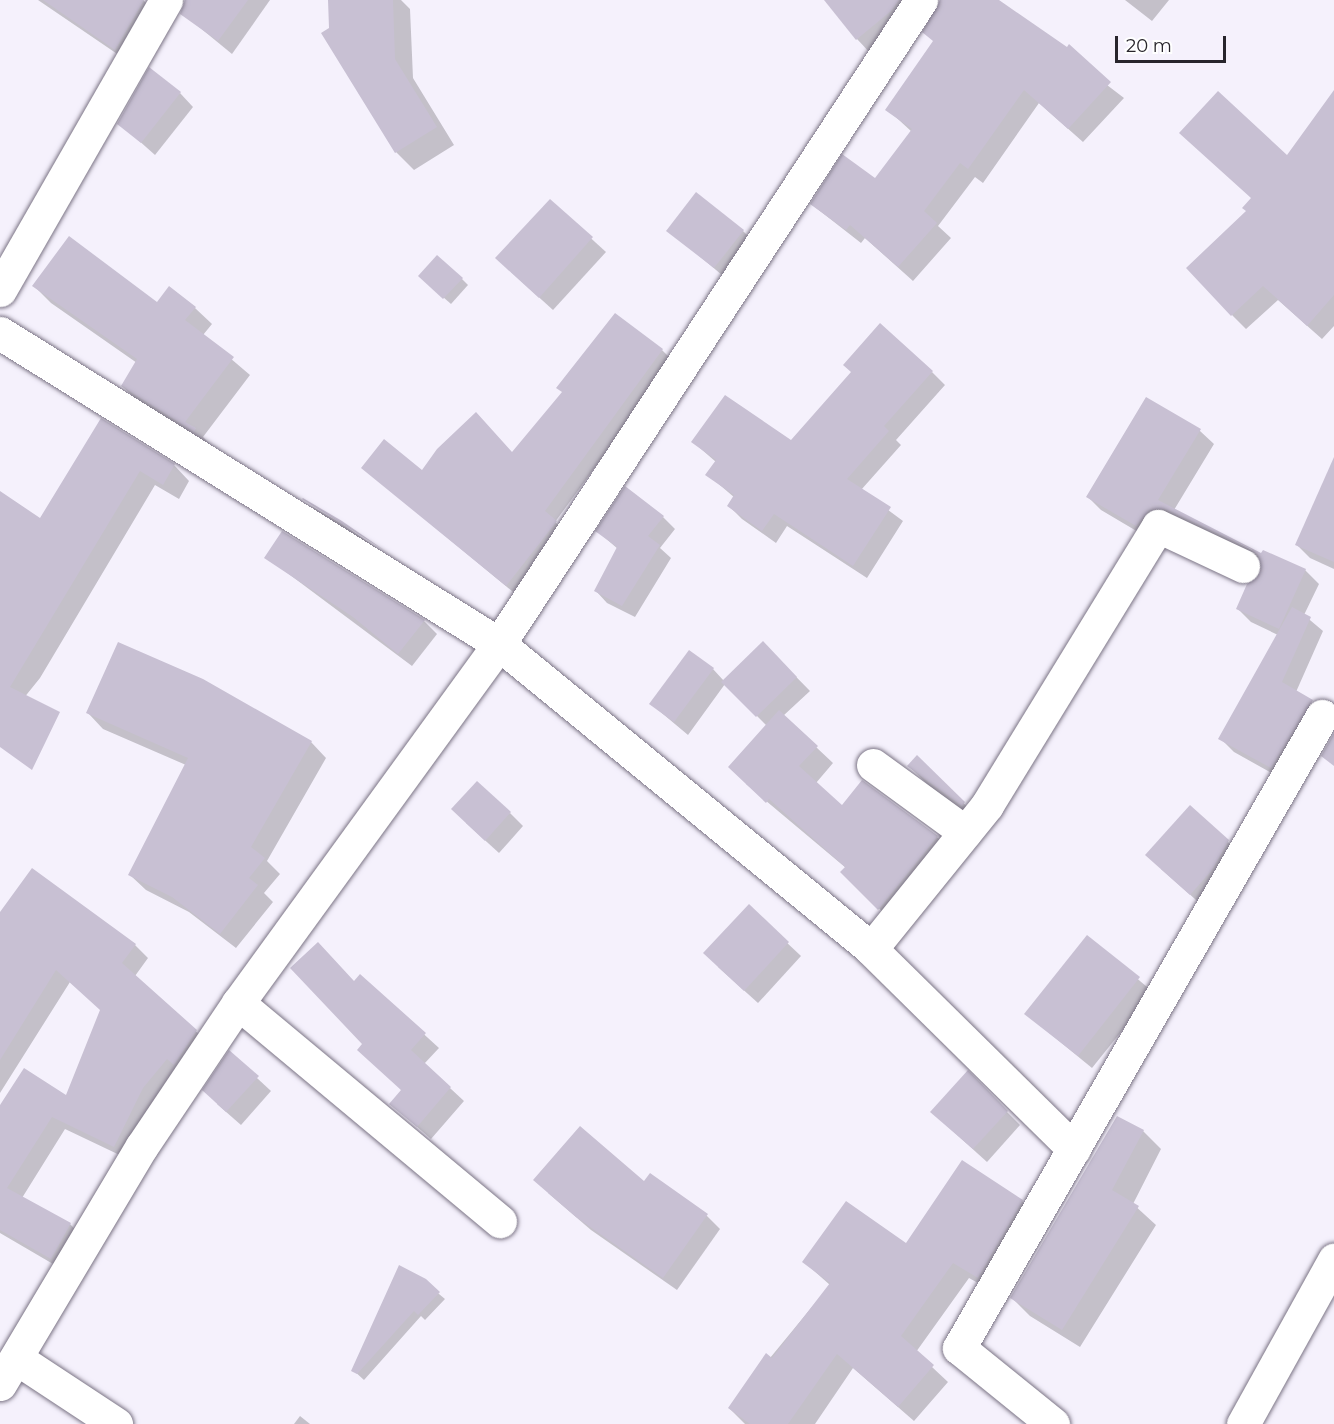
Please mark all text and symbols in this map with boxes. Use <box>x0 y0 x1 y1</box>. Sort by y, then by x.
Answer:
scale bar <box>1118 24 1229 62</box>
text: 20 m <box>1126 35 1172 57</box>

